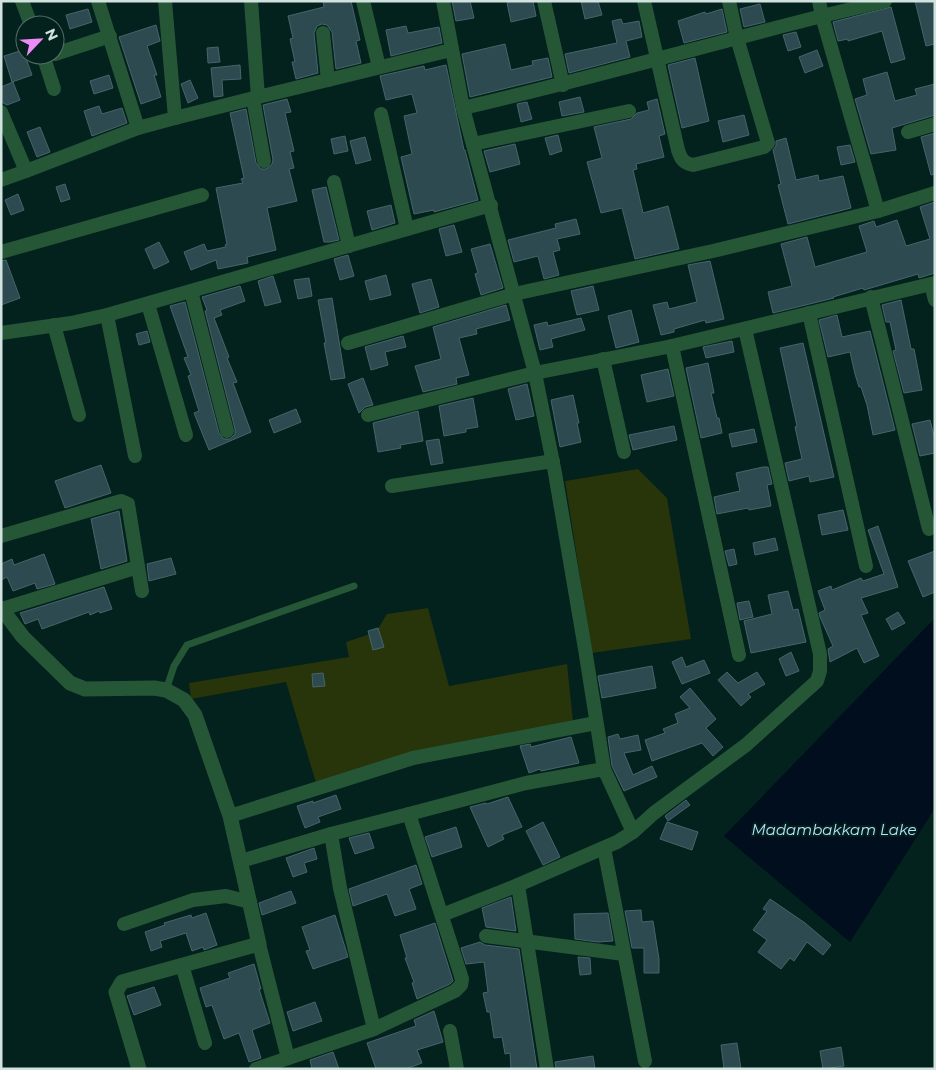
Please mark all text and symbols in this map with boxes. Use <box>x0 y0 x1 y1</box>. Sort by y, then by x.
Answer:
north arrow <box>15 15 65 65</box>
text: N <box>41 26 62 43</box>
water label: Madambakkam Lake <box>751 820 917 839</box>

